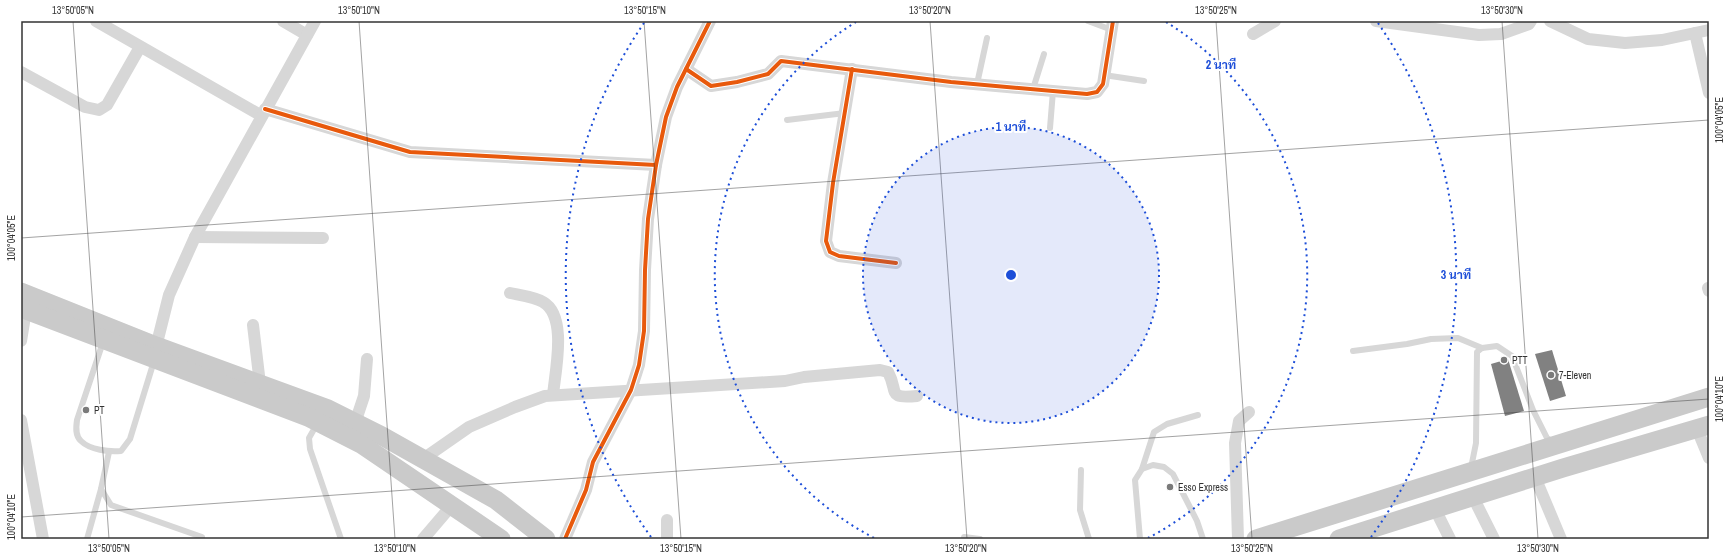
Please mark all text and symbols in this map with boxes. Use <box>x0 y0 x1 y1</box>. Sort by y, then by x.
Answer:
text: 13°50'05"N <box>52 4 94 17</box>
text: 13°50'10"N <box>338 4 380 17</box>
text: 13°50'15"N <box>624 4 666 17</box>
text: 13°50'20"N <box>909 4 951 17</box>
text: 13°50'25"N <box>1195 4 1237 17</box>
text: 13°50'30"N <box>1481 4 1523 17</box>
text: 2 นาที <box>1206 57 1236 73</box>
text: 100°04'05"E <box>1713 97 1726 143</box>
text: 1 นาที <box>996 119 1026 135</box>
text: 100°04'05"E <box>5 215 18 261</box>
text: 3 นาที <box>1441 267 1471 283</box>
centre of rings <box>1004 268 1018 282</box>
place label: PTT <box>1512 354 1528 367</box>
marker: PTT <box>1499 355 1509 365</box>
place label: 7-Eleven <box>1559 369 1591 382</box>
marker: 7-Eleven <box>1546 370 1556 380</box>
text: 100°04'10"E <box>1713 376 1726 422</box>
place label: PT <box>94 404 104 417</box>
marker: PT <box>81 405 91 415</box>
place label: Esso Express <box>1178 481 1228 494</box>
marker: Esso Express <box>1165 482 1175 492</box>
text: 100°04'10"E <box>5 494 18 540</box>
text: 13°50'05"N <box>88 542 130 555</box>
text: 13°50'10"N <box>374 542 416 555</box>
text: 13°50'15"N <box>660 542 702 555</box>
text: 13°50'20"N <box>945 542 987 555</box>
text: 13°50'25"N <box>1231 542 1273 555</box>
text: 13°50'30"N <box>1517 542 1559 555</box>

